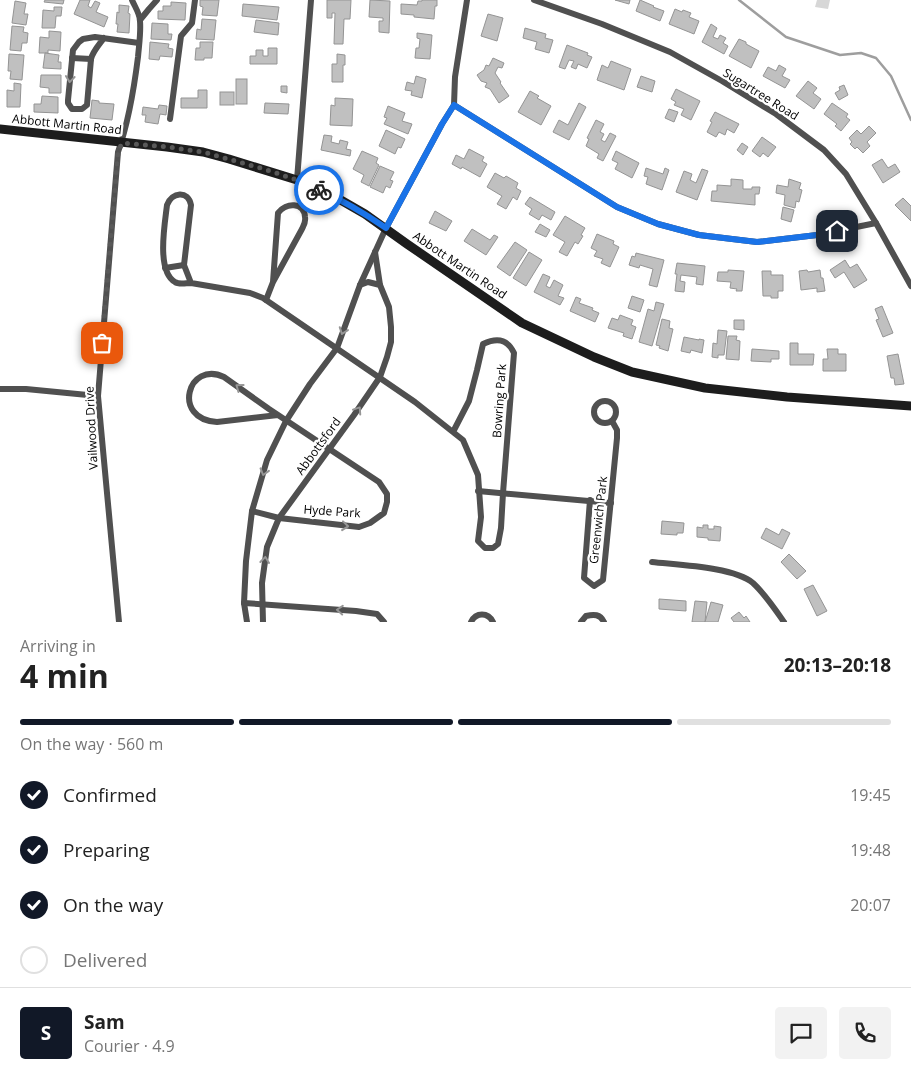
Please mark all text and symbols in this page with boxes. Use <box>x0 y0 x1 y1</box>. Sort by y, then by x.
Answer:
street label: Sugartree Road <box>720 64 802 124</box>
one-way arrow <box>65 75 76 83</box>
street label: Abbott Martin Road <box>11 110 123 138</box>
courier <box>294 165 344 215</box>
icon: bike <box>305 176 333 204</box>
pin <box>816 210 858 252</box>
icon: home <box>823 217 851 245</box>
street label: Abbott Martin Road <box>410 227 510 303</box>
pin <box>81 322 123 364</box>
one-way arrow <box>339 326 349 335</box>
icon: bag <box>88 329 116 357</box>
street label: Bowring Park <box>488 363 510 439</box>
one-way arrow <box>235 384 244 393</box>
street label: Vailwood Drive <box>80 386 102 470</box>
one-way arrow <box>352 406 361 415</box>
street label: Abbottsford <box>291 414 345 478</box>
one-way arrow <box>259 467 269 475</box>
street label: Greenwich Park <box>585 475 611 565</box>
street label: Hyde Park <box>303 501 362 522</box>
one-way arrow <box>341 520 349 531</box>
one-way arrow <box>259 555 270 563</box>
one-way arrow <box>335 604 343 615</box>
text: Arriving in <box>20 635 96 657</box>
text: 20:13–20:18 <box>784 652 891 678</box>
text: 4 min <box>20 654 109 697</box>
text: On the way · 560 m <box>20 733 163 755</box>
icon: check <box>20 781 48 809</box>
text: Confirmed <box>63 782 157 808</box>
text: 19:45 <box>850 784 891 806</box>
icon: check <box>20 836 48 864</box>
text: Preparing <box>63 837 150 863</box>
text: 19:48 <box>850 839 891 861</box>
icon: check <box>20 891 48 919</box>
text: On the way <box>63 892 163 918</box>
text: 20:07 <box>850 894 891 916</box>
text: Delivered <box>63 947 147 973</box>
button: chat <box>775 1007 827 1059</box>
button: phone <box>839 1007 891 1059</box>
text: Sam <box>84 1009 125 1035</box>
text: S <box>41 1020 51 1046</box>
text: Courier · 4.9 <box>84 1035 175 1057</box>

